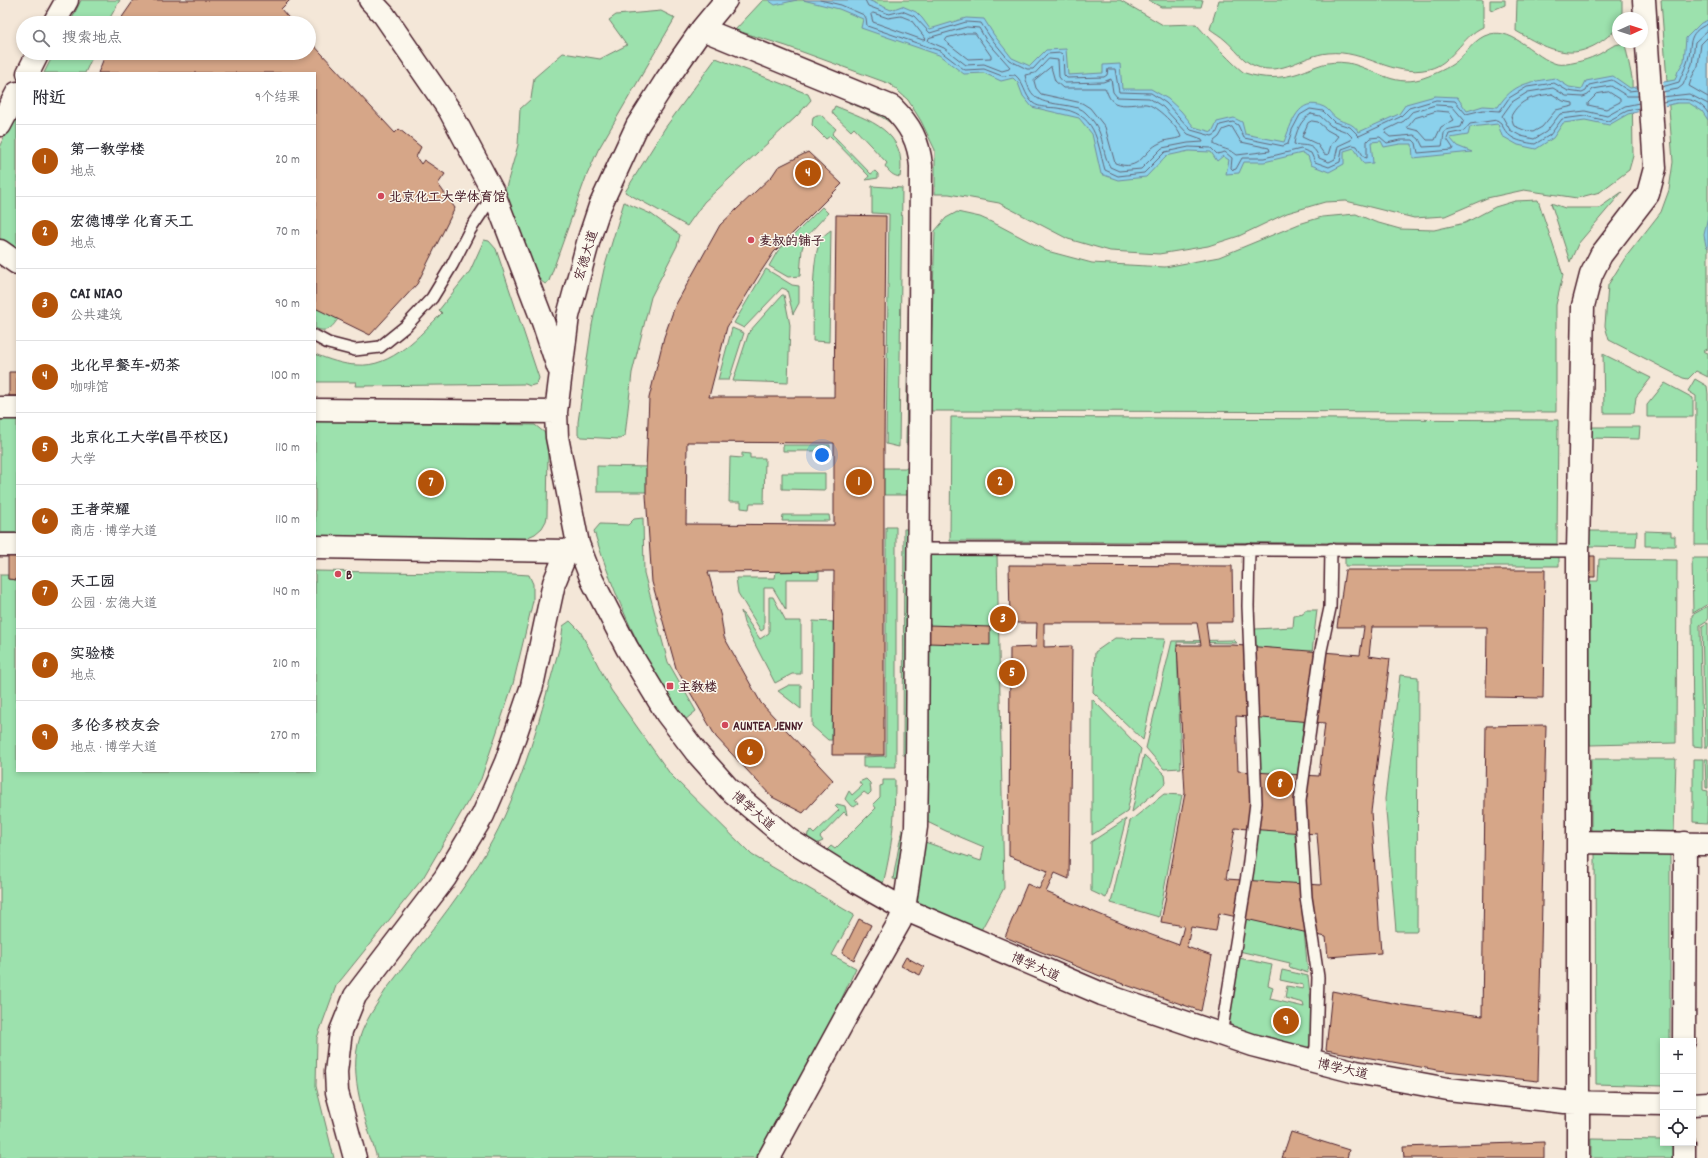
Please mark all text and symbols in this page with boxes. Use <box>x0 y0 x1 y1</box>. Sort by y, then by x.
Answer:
north arrow <box>1612 12 1648 48</box>
search box <box>16 16 316 60</box>
icon: search <box>30 27 52 49</box>
text: 搜索地点 <box>62 28 122 50</box>
text: 附近 <box>32 88 66 112</box>
text: 9个结果 <box>255 89 300 108</box>
text: 第一教学楼 <box>70 140 145 162</box>
text: 1 <box>44 151 46 170</box>
text: 20 m <box>275 151 300 170</box>
pin: 4 <box>795 158 821 188</box>
text: 地点 <box>70 163 96 182</box>
place label: 北京化工大学体育馆 <box>389 189 506 208</box>
marker: 北京化工大学体育馆 <box>376 191 386 201</box>
text: 宏德博学 化育天工 <box>70 212 193 234</box>
text: 2 <box>42 223 48 242</box>
text: 70 m <box>276 223 300 242</box>
street label: 宏德大道 <box>571 228 604 283</box>
place label: 麦叔的铺子 <box>759 233 824 252</box>
text: 地点 <box>70 235 96 254</box>
marker: 麦叔的铺子 <box>746 235 756 245</box>
text: CAI NIAO <box>70 284 123 306</box>
text: 3 <box>42 295 48 314</box>
text: 90 m <box>275 295 300 314</box>
text: 公共建筑 <box>70 307 122 326</box>
text: 北化早餐车-奶茶 <box>70 356 180 378</box>
text: 4 <box>42 367 48 386</box>
text: 100 m <box>271 367 300 386</box>
text: 咖啡馆 <box>70 379 109 398</box>
text: 北京化工大学(昌平校区) <box>70 428 228 450</box>
text: 5 <box>42 439 48 458</box>
text: 110 m <box>275 439 300 458</box>
your location <box>812 445 832 465</box>
text: 大学 <box>70 451 96 470</box>
pin: 1 <box>846 467 872 497</box>
pin: 2 <box>987 467 1013 497</box>
pin: 7 <box>418 468 444 498</box>
text: 王者荣耀 <box>70 500 130 522</box>
text: 6 <box>42 511 48 530</box>
text: 110 m <box>275 511 300 530</box>
text: 商店 · 博学大道 <box>70 523 157 542</box>
place label: B <box>346 567 352 586</box>
marker: B <box>333 569 343 579</box>
text: 天工园 <box>70 572 115 594</box>
text: 7 <box>43 583 47 602</box>
text: 140 m <box>273 583 300 602</box>
text: 公园 · 宏德大道 <box>70 595 157 614</box>
pin: 3 <box>990 604 1016 634</box>
text: 实验楼 <box>70 644 115 666</box>
text: 8 <box>42 655 48 674</box>
text: 210 m <box>272 655 300 674</box>
pin: 5 <box>999 658 1025 688</box>
text: 地点 <box>70 667 96 686</box>
place label: 主教楼 <box>678 679 717 698</box>
marker: 主教楼 <box>665 681 675 691</box>
text: 多伦多校友会 <box>70 716 160 738</box>
place label: AUNTEA JENNY <box>733 718 803 737</box>
marker: AUNTEA JENNY <box>720 720 730 730</box>
text: 9 <box>42 727 48 746</box>
text: 270 m <box>270 727 300 746</box>
pin: 6 <box>737 737 763 767</box>
text: 地点 · 博学大道 <box>70 739 157 758</box>
pin: 8 <box>1267 769 1293 799</box>
street label: 博学大道 <box>726 788 778 836</box>
street label: 博学大道 <box>1007 949 1063 988</box>
pin: 9 <box>1273 1006 1299 1036</box>
map controls <box>1660 1038 1696 1146</box>
button: + <box>1660 1038 1696 1074</box>
street label: 博学大道 <box>1315 1055 1370 1086</box>
button: − <box>1660 1074 1696 1110</box>
button: locate <box>1660 1110 1696 1146</box>

